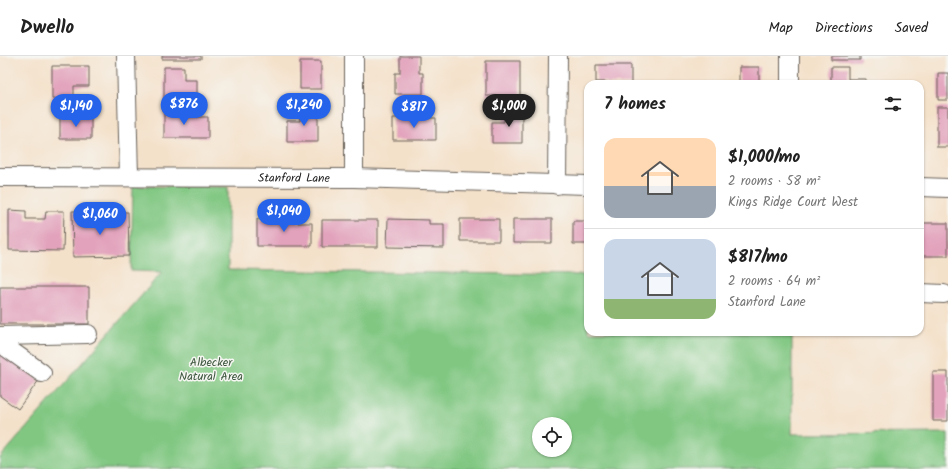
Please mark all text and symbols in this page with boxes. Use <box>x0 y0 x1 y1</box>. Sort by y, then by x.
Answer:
text: Dwello <box>20 13 74 43</box>
text: Map <box>768 17 793 39</box>
text: Directions <box>815 17 873 39</box>
text: Saved <box>895 17 928 39</box>
text: 7 homes <box>604 91 666 118</box>
pin: $876 <box>160 92 208 126</box>
pin: $1,240 <box>271 93 337 127</box>
icon: filters <box>882 93 904 115</box>
pin: $1,140 <box>43 94 109 128</box>
text: $876 <box>170 94 198 115</box>
pin: $1,000 <box>476 94 542 128</box>
text: $1,240 <box>286 95 322 116</box>
pin: $817 <box>390 95 438 129</box>
text: $1,140 <box>60 96 92 117</box>
text: $1,000 <box>491 96 527 117</box>
text: $817 <box>401 97 427 118</box>
text: $1,000/mo <box>728 144 800 171</box>
icon: home <box>636 154 684 202</box>
street label: Stanford Lane <box>258 169 331 188</box>
text: 2 rooms · 58 m² <box>728 171 821 192</box>
text: Kings Ridge Court West <box>728 192 858 213</box>
pin: $1,040 <box>251 199 317 233</box>
text: $1,040 <box>266 201 302 222</box>
pin: $1,060 <box>67 202 133 236</box>
text: $1,060 <box>82 204 118 225</box>
text: $817/mo <box>728 244 788 271</box>
icon: home <box>636 255 684 303</box>
text: 2 rooms · 64 m² <box>728 271 820 292</box>
text: Stanford Lane <box>728 292 806 313</box>
park label: Albecker Natural Area <box>179 353 243 386</box>
map controls <box>532 417 572 457</box>
button: locate <box>532 417 572 457</box>

